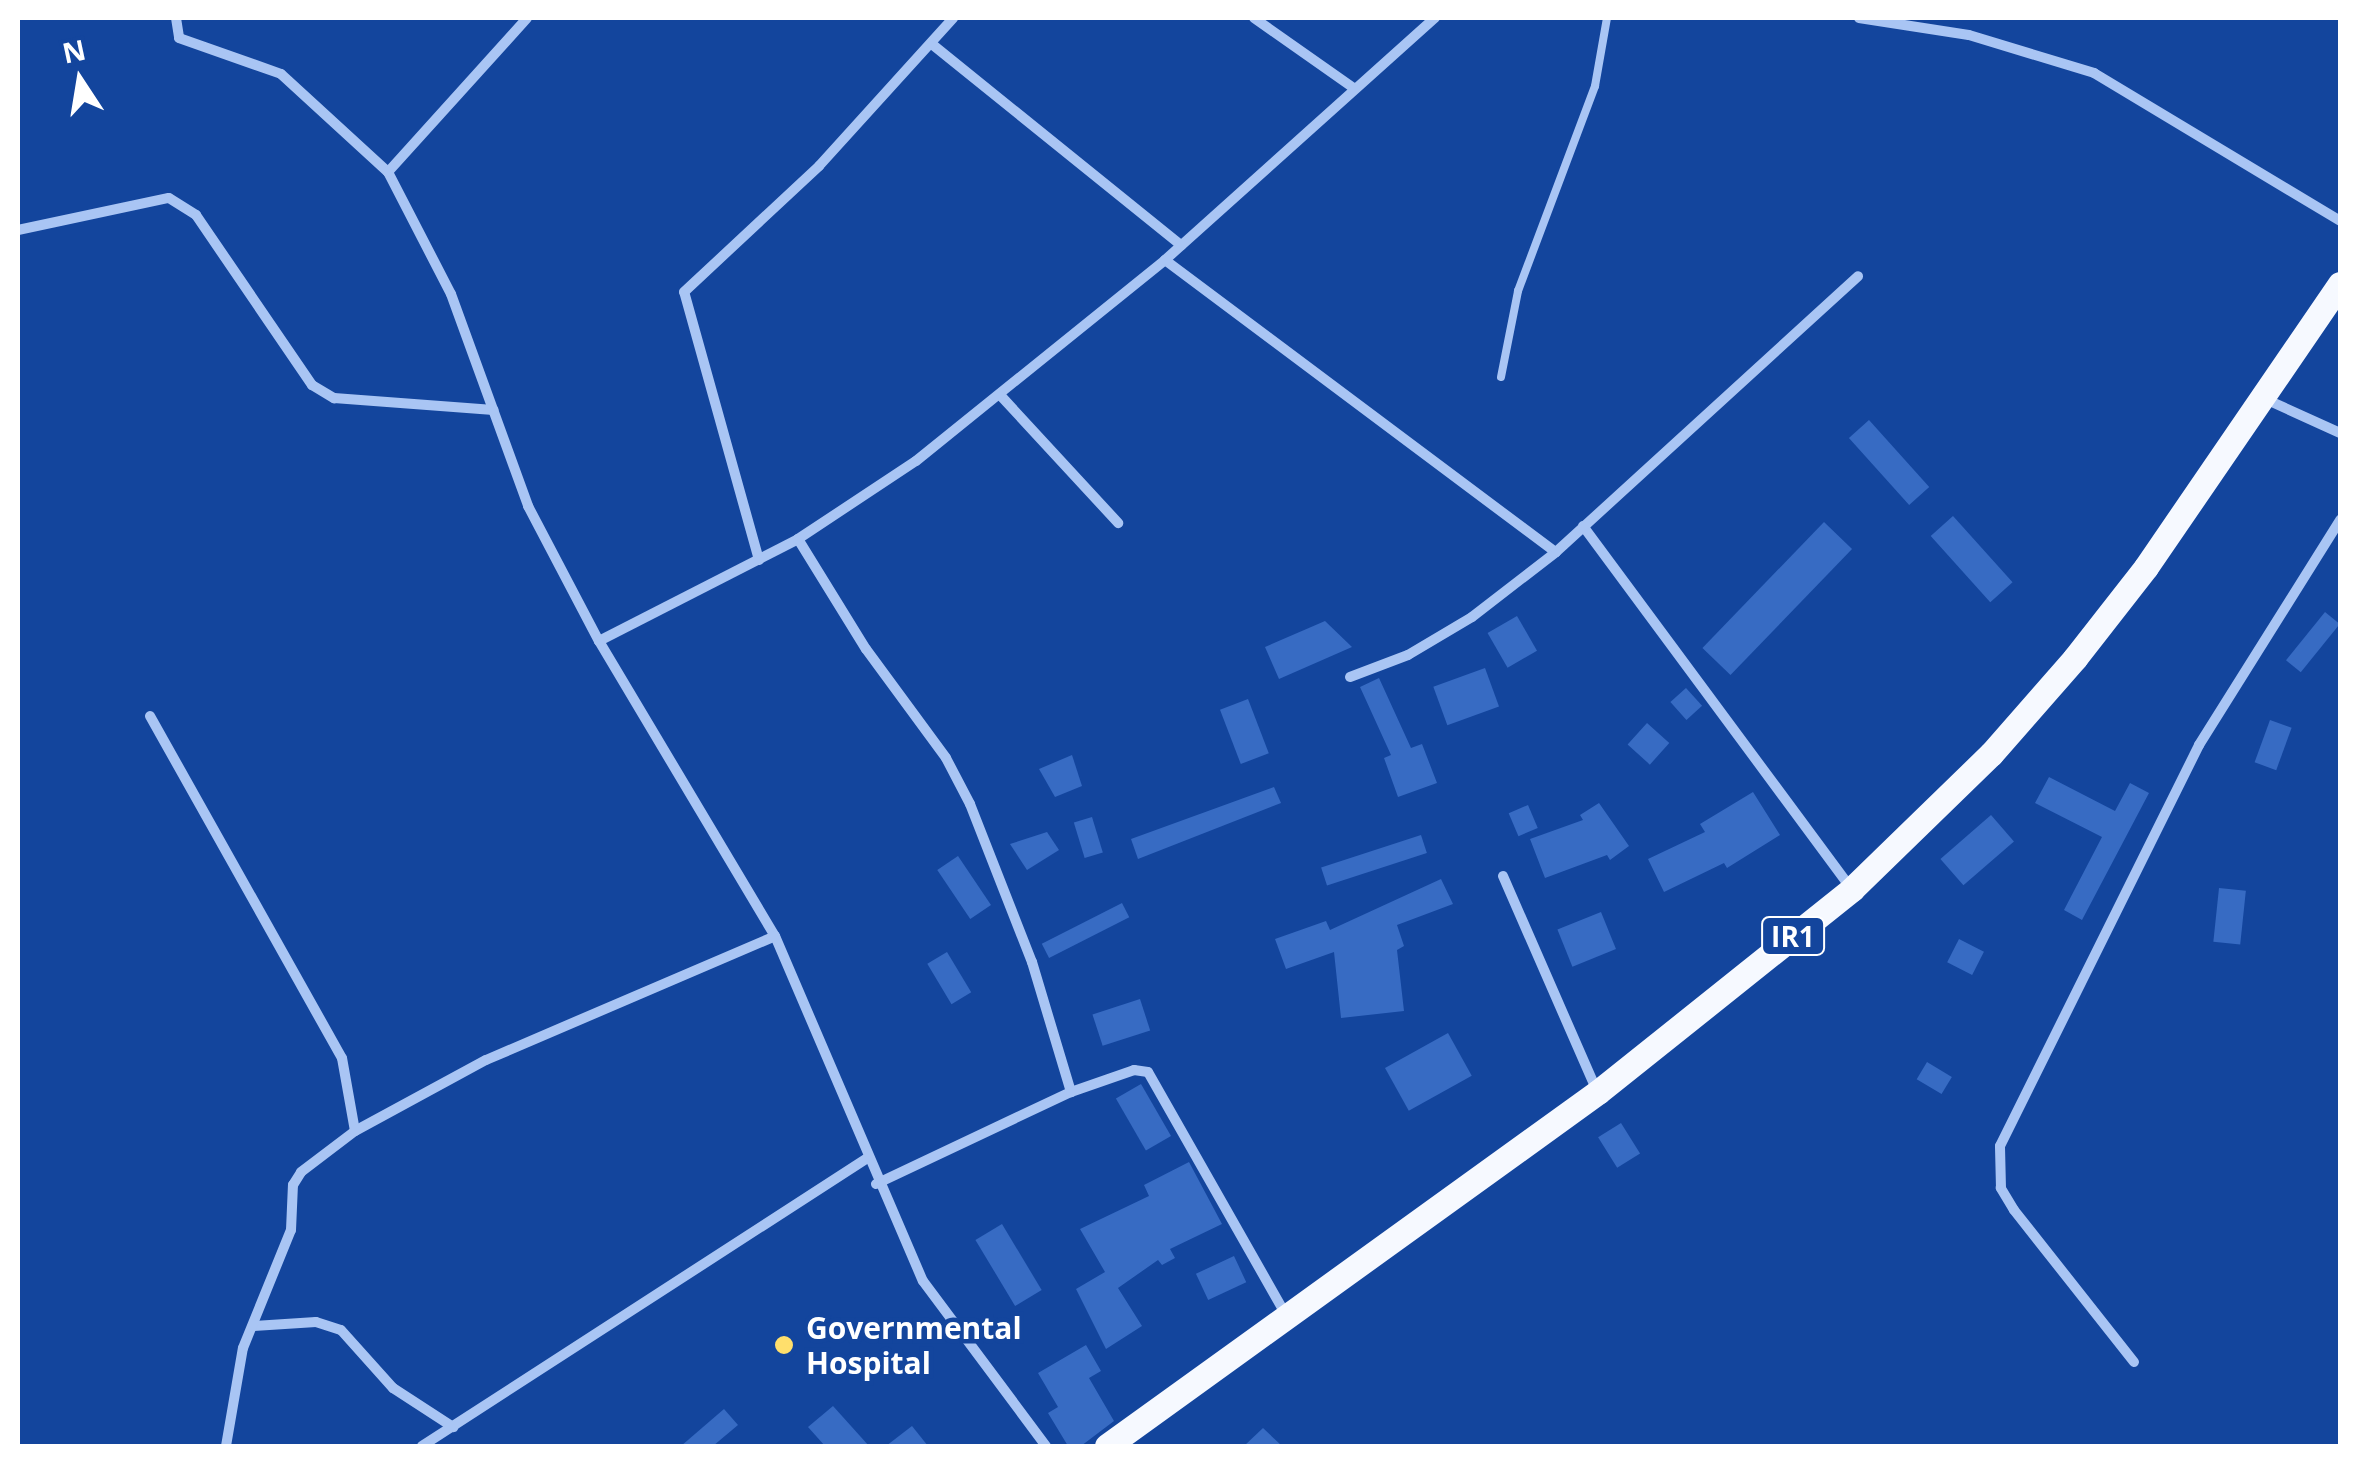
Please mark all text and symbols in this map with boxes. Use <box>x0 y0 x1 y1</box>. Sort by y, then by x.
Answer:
north arrow <box>30 30 130 130</box>
text: N <box>59 30 89 72</box>
road number: IR1 <box>1760 913 1826 959</box>
place label: Governmental Hospital <box>806 1310 1022 1380</box>
marker: Governmental Hospital <box>771 1332 797 1358</box>

